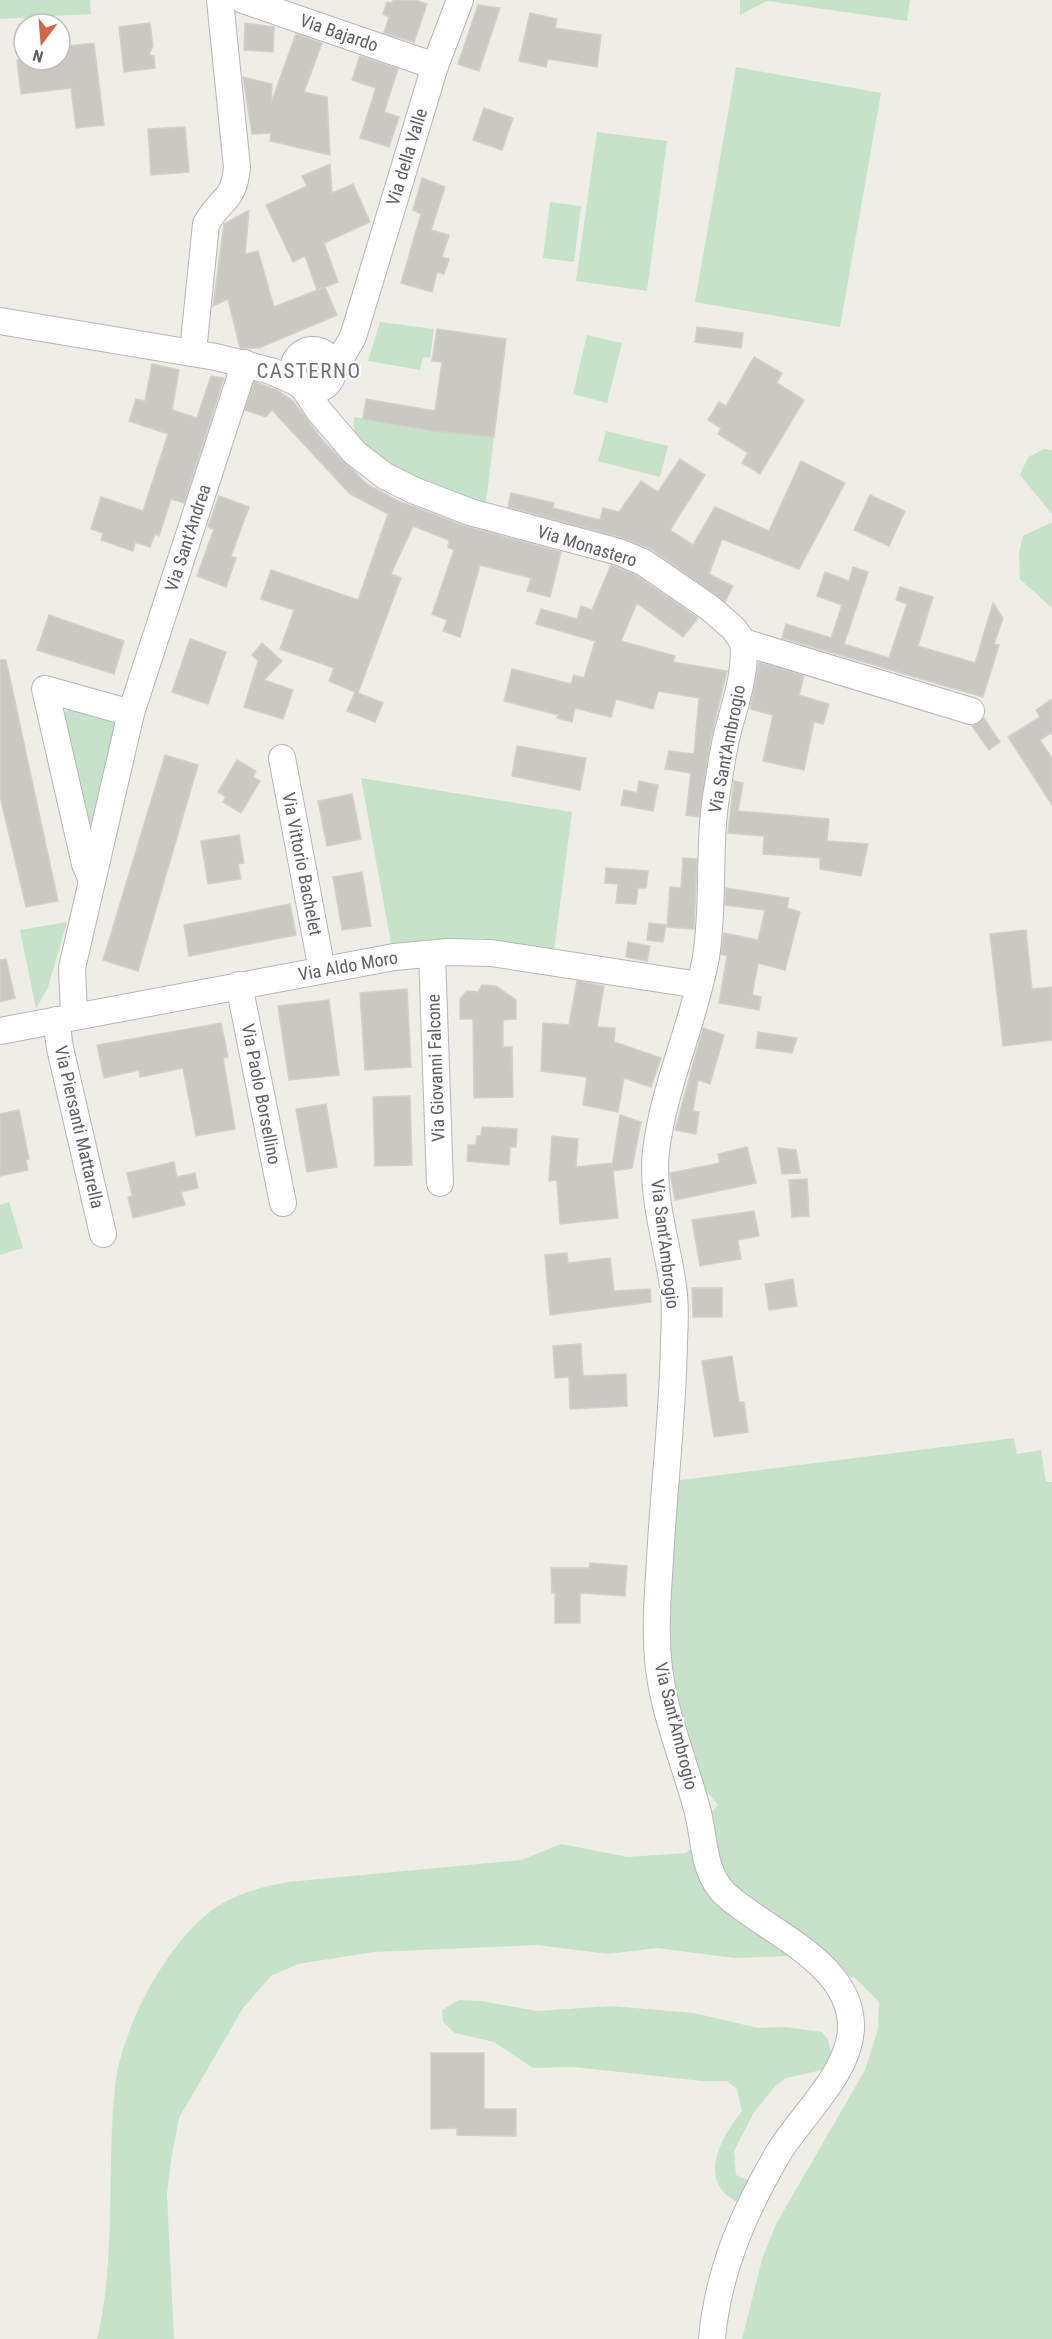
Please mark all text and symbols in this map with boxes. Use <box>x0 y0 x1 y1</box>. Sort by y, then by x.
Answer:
street label: Via Bajardo <box>297 9 381 56</box>
north arrow <box>12 12 72 72</box>
text: N <box>31 45 45 66</box>
street label: Via della Valle <box>382 106 431 208</box>
district label: CASTERNO <box>256 359 362 383</box>
street label: Via Sant'Andrea <box>160 482 215 594</box>
street label: Via Monastero <box>535 520 640 571</box>
street label: Via Sant'Ambrogio <box>704 683 749 815</box>
street label: Via Vittorio Bachelet <box>278 791 327 937</box>
street label: Via Aldo Moro <box>297 946 399 985</box>
street label: Via Giovanni Falcone <box>422 994 449 1142</box>
street label: Via Paolo Borsellino <box>238 1022 285 1166</box>
street label: Via Piersanti Mattarella <box>51 1044 108 1210</box>
street label: Via Sant'Ambrogio <box>647 1178 684 1310</box>
street label: Via Sant'Ambrogio <box>651 1660 702 1792</box>

